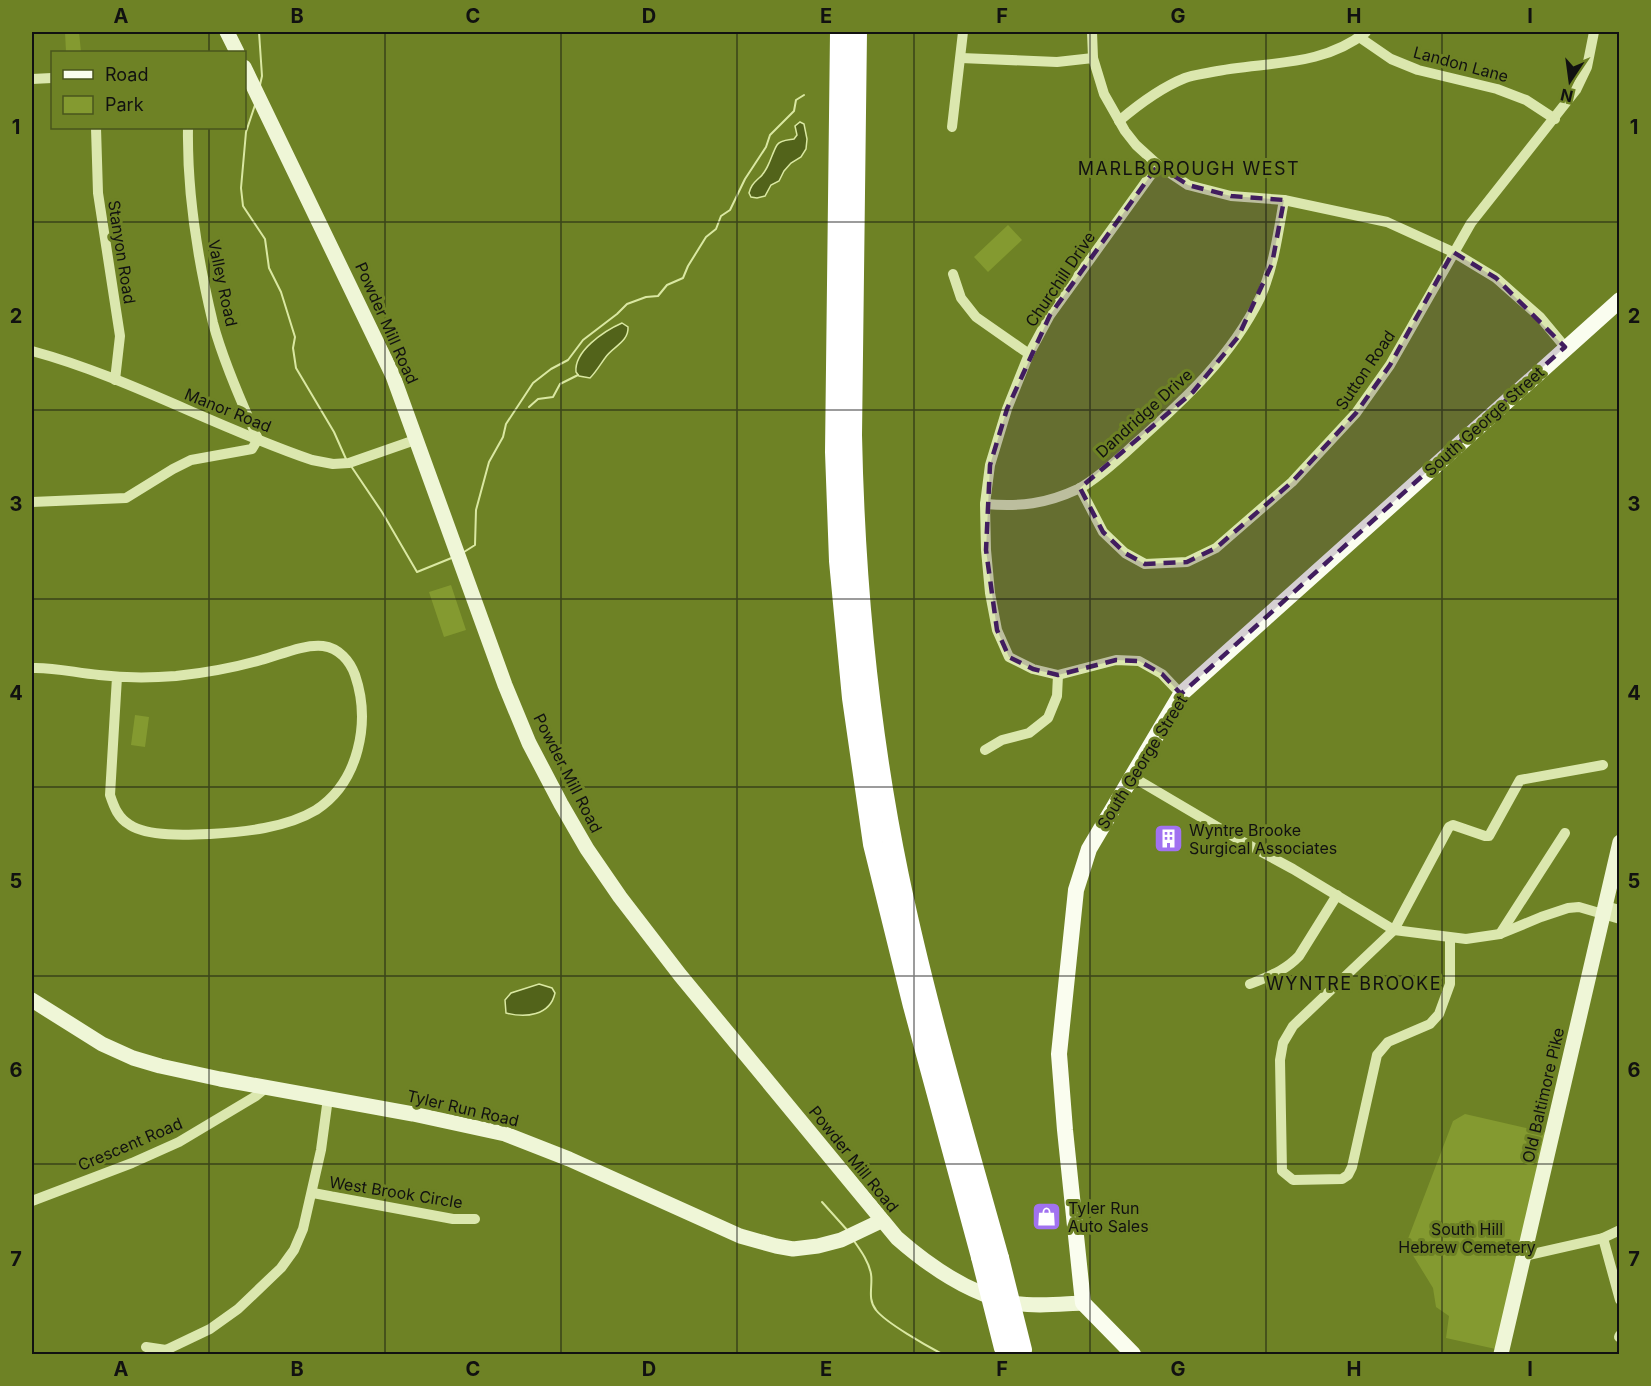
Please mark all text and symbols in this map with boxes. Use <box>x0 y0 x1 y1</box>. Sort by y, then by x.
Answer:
text: A <box>114 4 129 28</box>
text: B <box>290 4 304 28</box>
text: C <box>466 4 480 28</box>
text: D <box>642 4 656 28</box>
text: E <box>820 4 832 28</box>
text: F <box>996 4 1008 28</box>
text: G <box>1170 4 1186 28</box>
text: H <box>1347 4 1361 28</box>
text: I <box>1527 4 1533 28</box>
street label: Landon Lane <box>1411 42 1511 86</box>
legend <box>51 51 246 129</box>
north arrow <box>1540 51 1600 111</box>
text: Road <box>105 64 148 85</box>
text: N <box>1558 84 1575 107</box>
text: Park <box>105 94 144 115</box>
text: 1 <box>12 115 20 139</box>
text: 1 <box>1630 115 1638 139</box>
district label: MARLBOROUGH WEST <box>1078 158 1300 179</box>
street label: Stanyon Road <box>104 199 140 305</box>
street label: Churchill Drive <box>1021 227 1099 331</box>
street label: Valley Road <box>204 238 242 328</box>
street label: Powder Mill Road <box>351 259 423 387</box>
text: 2 <box>10 304 22 328</box>
text: 2 <box>1628 304 1640 328</box>
street label: Sutton Road <box>1331 326 1399 414</box>
street label: South George Street <box>1420 362 1548 480</box>
street label: Dandridge Drive <box>1092 364 1196 462</box>
street label: Manor Road <box>182 384 274 436</box>
text: 3 <box>10 492 22 516</box>
text: 3 <box>1628 492 1640 516</box>
text: 4 <box>9 681 23 705</box>
text: 4 <box>1627 681 1641 705</box>
street label: South George Street <box>1093 691 1191 833</box>
street label: Powder Mill Road <box>529 710 607 836</box>
place label: Wyntre Brooke Surgical Associates <box>1189 820 1337 858</box>
building icon: Wyntre Brooke Surgical Associates <box>1152 823 1184 855</box>
text: 5 <box>10 869 22 893</box>
text: 5 <box>1628 869 1640 893</box>
district label: WYNTRE BROOKE <box>1266 973 1442 994</box>
street label: Old Baltimore Pike <box>1518 1025 1568 1165</box>
text: 6 <box>10 1058 23 1082</box>
text: 6 <box>1628 1058 1641 1082</box>
street label: Tyler Run Road <box>405 1085 521 1131</box>
street label: Powder Mill Road <box>805 1102 903 1216</box>
street label: Crescent Road <box>75 1113 185 1175</box>
street label: West Brook Circle <box>328 1172 464 1212</box>
place label: Tyler Run Auto Sales <box>1068 1198 1149 1236</box>
shop icon: Tyler Run Auto Sales <box>1031 1201 1063 1233</box>
park label: South Hill Hebrew Cemetery <box>1398 1219 1536 1257</box>
text: 7 <box>10 1247 22 1271</box>
text: 7 <box>1628 1247 1640 1271</box>
text: A <box>114 1357 129 1381</box>
text: B <box>290 1357 304 1381</box>
text: C <box>466 1357 480 1381</box>
text: D <box>642 1357 656 1381</box>
text: E <box>820 1357 832 1381</box>
text: F <box>996 1357 1008 1381</box>
text: G <box>1170 1357 1186 1381</box>
text: H <box>1347 1357 1361 1381</box>
text: I <box>1527 1357 1533 1381</box>

